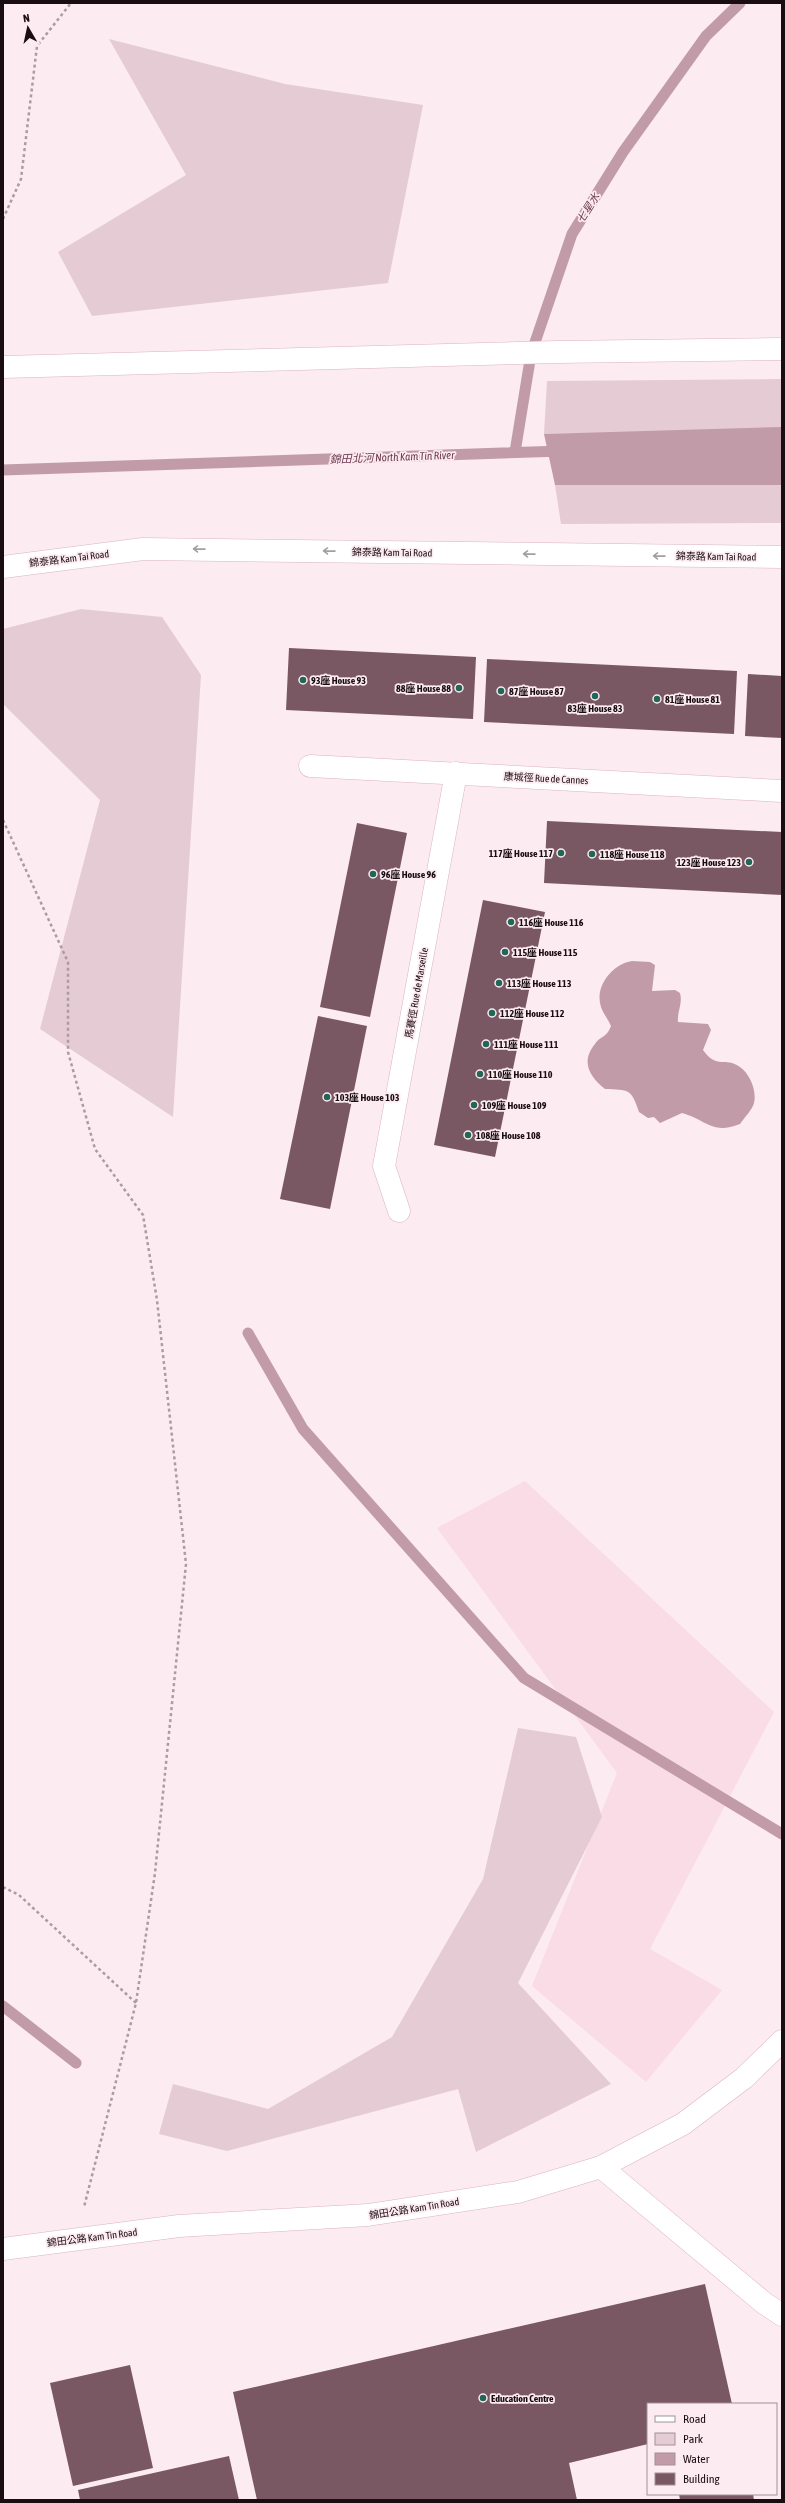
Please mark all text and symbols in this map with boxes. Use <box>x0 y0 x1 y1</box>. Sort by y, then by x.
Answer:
north arrow <box>8 8 48 48</box>
text: N <box>22 12 31 25</box>
water label: 七星水 <box>574 190 602 225</box>
water label: 錦田北河 North Kam Tin River <box>329 449 455 465</box>
one-way arrow <box>193 546 206 553</box>
street label: 錦泰路 Kam Tai Road <box>352 546 433 559</box>
one-way arrow <box>323 547 336 555</box>
street label: 錦泰路 Kam Tai Road <box>28 548 110 569</box>
one-way arrow <box>523 550 536 558</box>
street label: 錦泰路 Kam Tai Road <box>676 550 757 563</box>
one-way arrow <box>653 552 666 559</box>
marker: 93座 House 93 <box>298 675 308 685</box>
place label: 93座 House 93 <box>311 675 366 686</box>
place label: 88座 House 88 <box>396 683 451 694</box>
marker: 88座 House 88 <box>454 683 464 693</box>
marker: 87座 House 87 <box>496 686 506 696</box>
place label: 87座 House 87 <box>509 686 564 697</box>
marker: 83座 House 83 <box>590 691 600 701</box>
marker: 81座 House 81 <box>652 694 662 704</box>
place label: 81座 House 81 <box>665 694 720 705</box>
place label: 83座 House 83 <box>568 703 623 714</box>
street label: 康城徑 Rue de Cannes <box>503 771 589 786</box>
place label: 117座 House 117 <box>489 848 553 859</box>
marker: 117座 House 117 <box>556 848 566 858</box>
marker: 118座 House 118 <box>587 849 597 859</box>
place label: 118座 House 118 <box>600 849 665 860</box>
place label: 123座 House 123 <box>677 857 741 868</box>
marker: 123座 House 123 <box>744 857 754 867</box>
marker: 96座 House 96 <box>368 869 378 879</box>
place label: 96座 House 96 <box>381 869 436 880</box>
marker: 116座 House 116 <box>506 917 516 927</box>
place label: 116座 House 116 <box>519 917 584 928</box>
street label: 馬賽徑 Rue de Marseille <box>403 946 430 1039</box>
marker: 115座 House 115 <box>500 947 510 957</box>
place label: 115座 House 115 <box>513 947 578 958</box>
marker: 113座 House 113 <box>494 978 504 988</box>
place label: 113座 House 113 <box>507 978 572 989</box>
marker: 112座 House 112 <box>487 1008 497 1018</box>
place label: 112座 House 112 <box>500 1008 565 1019</box>
marker: 111座 House 111 <box>481 1039 491 1049</box>
place label: 111座 House 111 <box>494 1039 559 1050</box>
marker: 110座 House 110 <box>475 1069 485 1079</box>
place label: 110座 House 110 <box>488 1069 553 1080</box>
marker: 103座 House 103 <box>322 1092 332 1102</box>
place label: 103座 House 103 <box>335 1092 400 1103</box>
marker: 109座 House 109 <box>469 1100 479 1110</box>
place label: 109座 House 109 <box>482 1100 547 1111</box>
marker: 108座 House 108 <box>463 1130 473 1140</box>
place label: 108座 House 108 <box>476 1130 541 1141</box>
street label: 錦田公路 Kam Tin Road <box>368 2196 460 2221</box>
street label: 錦田公路 Kam Tin Road <box>46 2226 138 2249</box>
marker: Education Centre <box>478 2393 488 2403</box>
place label: Education Centre <box>491 2393 554 2404</box>
legend <box>647 2403 777 2495</box>
text: Road <box>683 2412 706 2426</box>
text: Park <box>683 2432 704 2446</box>
text: Water <box>683 2452 710 2466</box>
text: Building <box>683 2472 721 2486</box>

